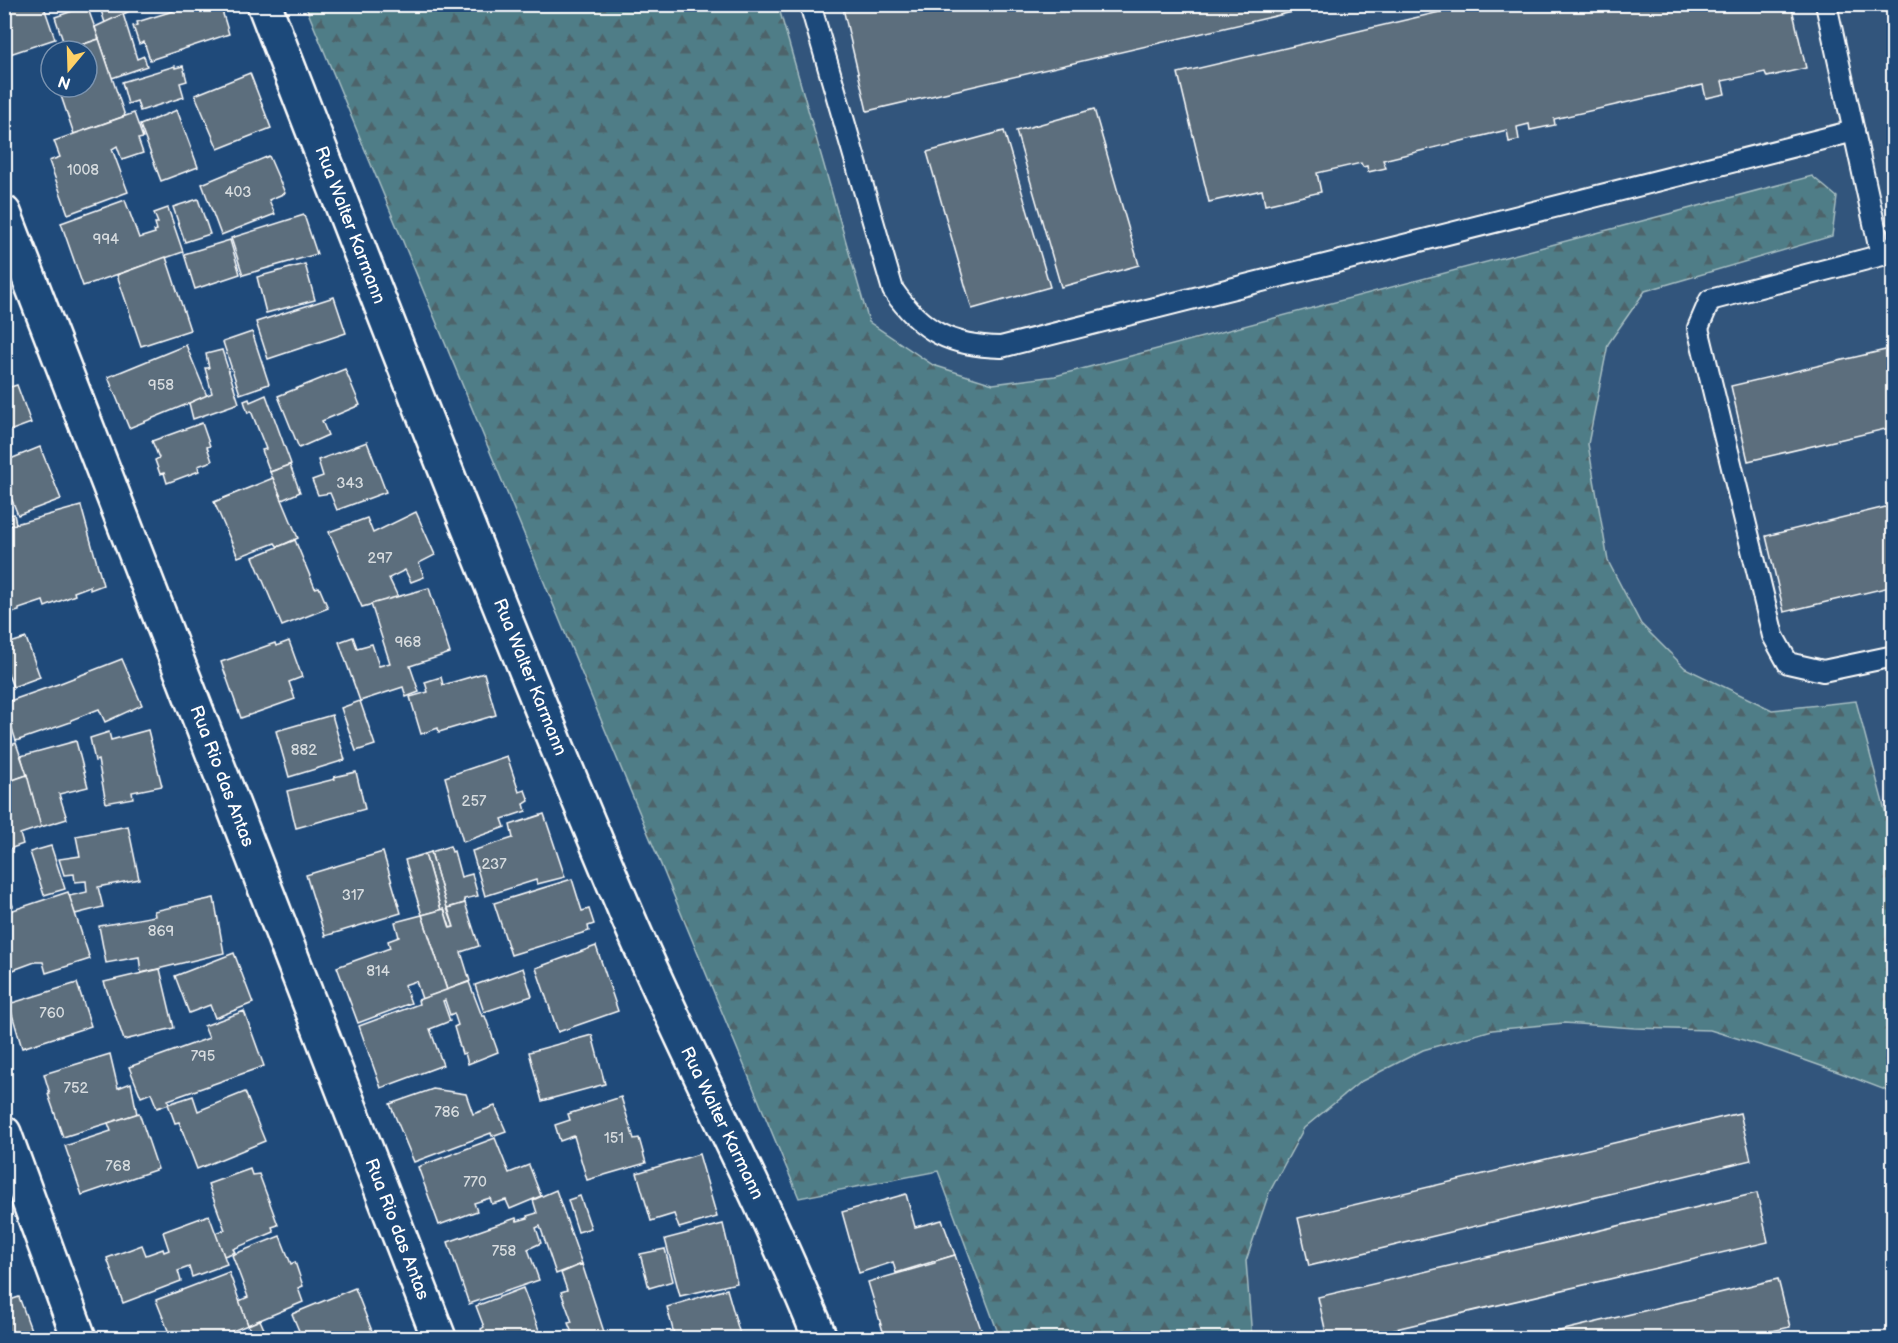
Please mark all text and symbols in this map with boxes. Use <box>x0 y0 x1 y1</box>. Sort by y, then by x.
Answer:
north arrow <box>39 39 99 99</box>
text: N <box>56 71 73 93</box>
street label: Rua Walter Karmann <box>310 143 390 307</box>
house number: 1008 <box>67 161 99 180</box>
house number: 403 <box>224 183 252 202</box>
house number: 994 <box>93 230 119 249</box>
house number: 958 <box>148 376 174 395</box>
house number: 343 <box>336 474 364 493</box>
house number: 297 <box>368 549 393 568</box>
street label: Rua Walter Karmann <box>489 596 571 758</box>
house number: 968 <box>395 633 422 652</box>
street label: Rua Rio das Antas <box>185 702 259 850</box>
house number: 882 <box>291 741 317 760</box>
house number: 257 <box>462 792 487 811</box>
house number: 237 <box>481 855 507 874</box>
house number: 317 <box>342 886 365 905</box>
house number: 869 <box>148 922 174 941</box>
house number: 814 <box>366 962 390 981</box>
house number: 760 <box>39 1004 65 1023</box>
street label: Rua Walter Karmann <box>676 1043 768 1203</box>
house number: 795 <box>191 1047 215 1066</box>
house number: 752 <box>64 1079 89 1098</box>
house number: 786 <box>434 1103 460 1122</box>
house number: 151 <box>604 1129 624 1148</box>
street label: Rua Rio das Antas <box>360 1155 434 1303</box>
house number: 768 <box>105 1157 131 1176</box>
house number: 770 <box>463 1173 487 1192</box>
house number: 758 <box>492 1242 517 1261</box>

